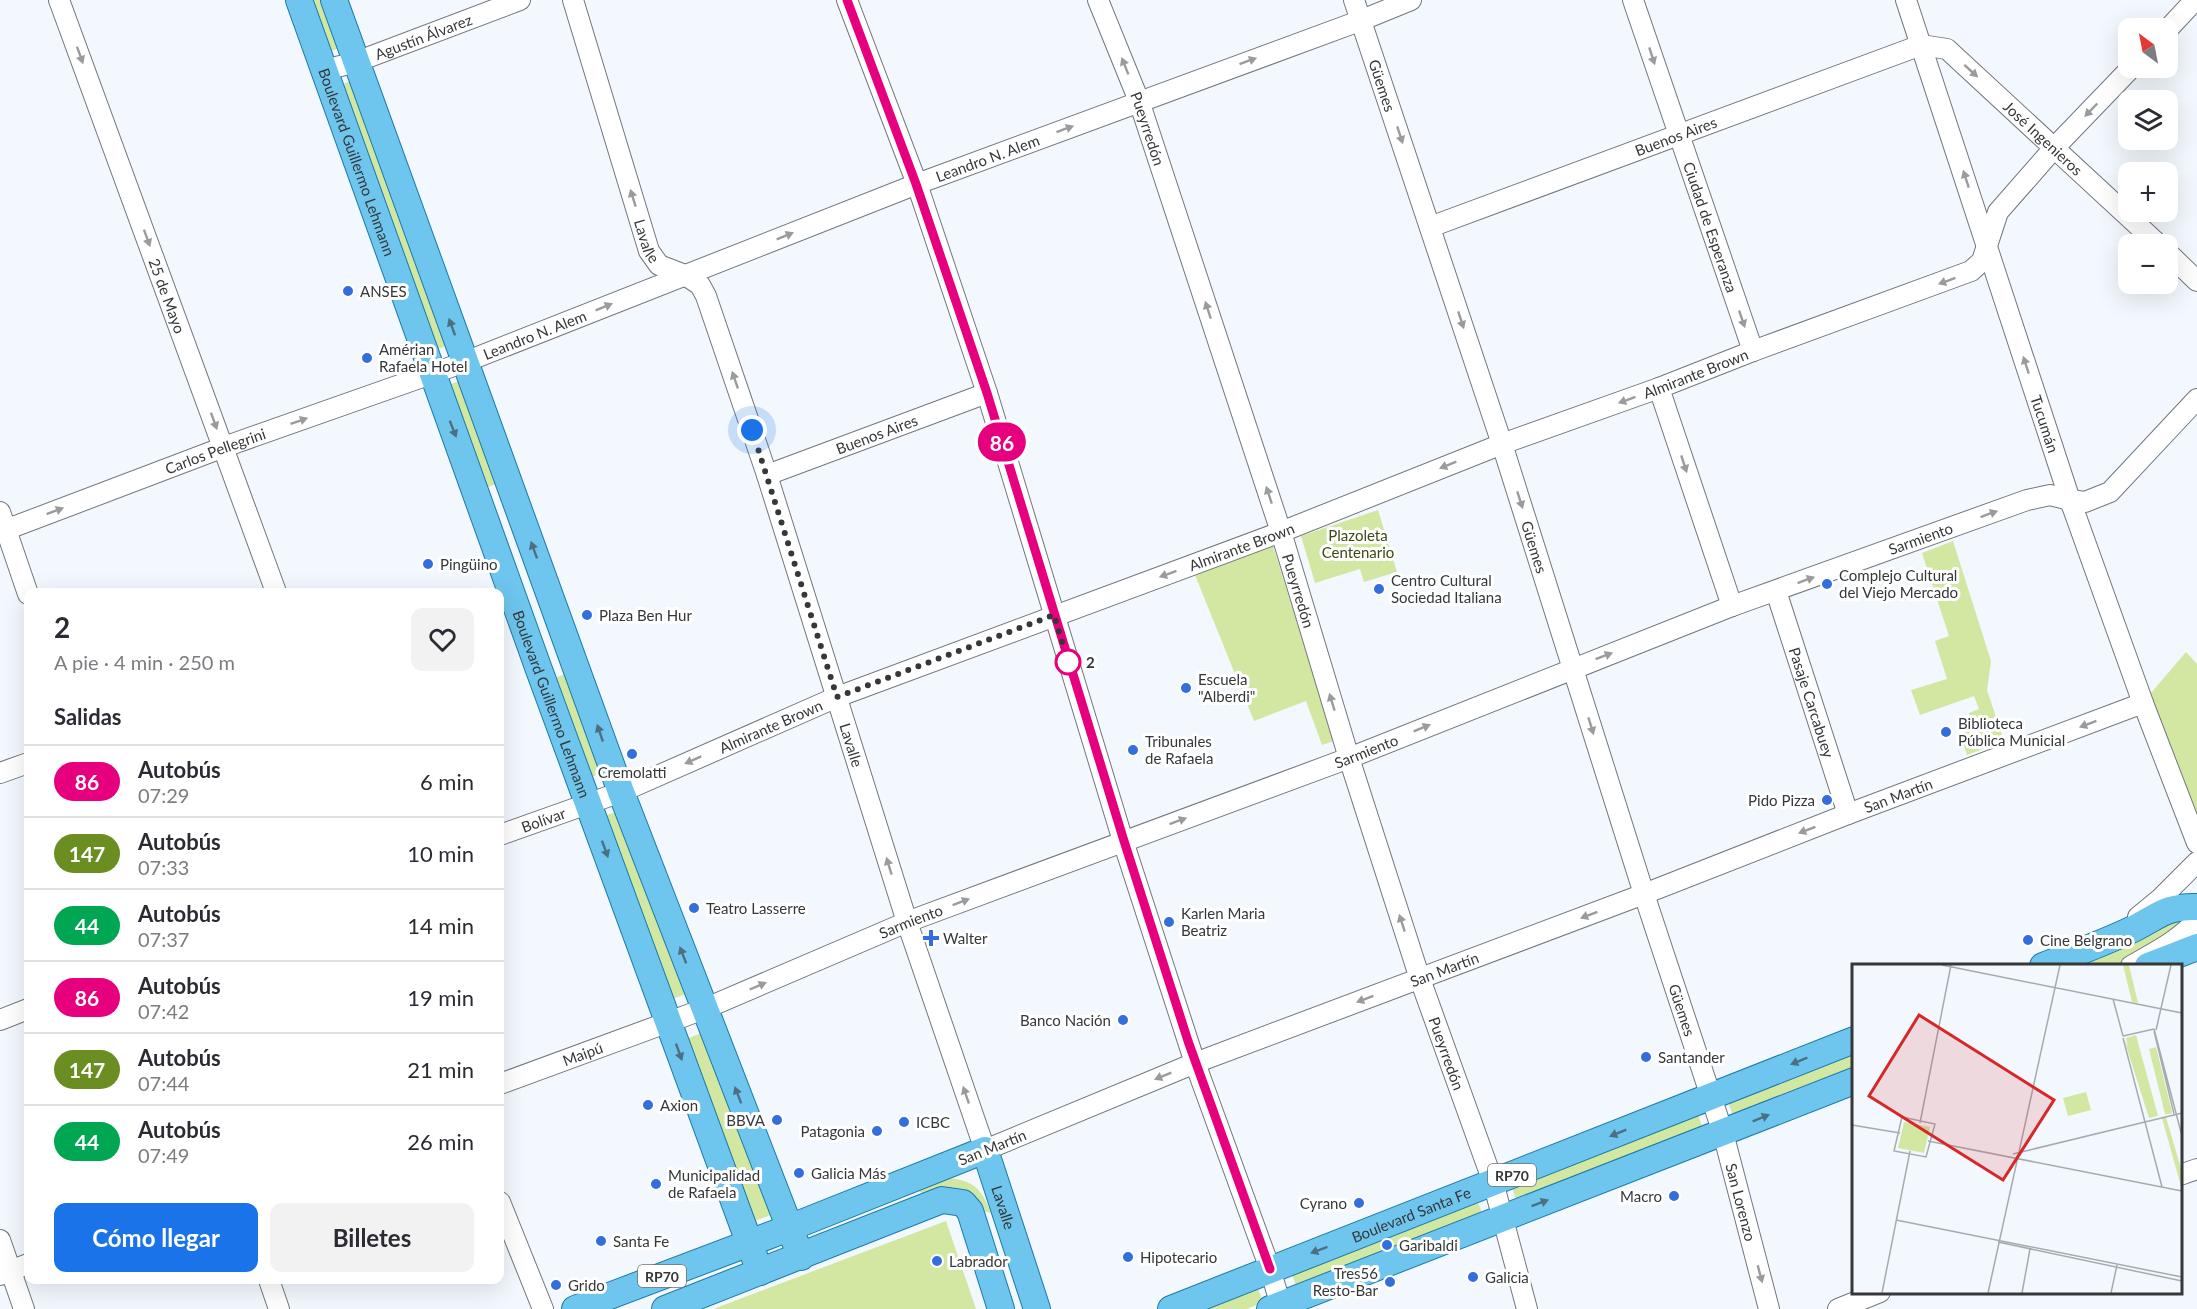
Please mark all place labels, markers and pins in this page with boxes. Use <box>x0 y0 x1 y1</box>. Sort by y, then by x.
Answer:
place label: ANSES <box>360 282 407 300</box>
marker: ANSES <box>341 284 355 298</box>
place label: Amérian Rafaela Hotel <box>379 340 467 375</box>
marker: Amérian Rafaela Hotel <box>360 351 374 365</box>
place label: Pingüino <box>440 555 498 573</box>
marker: Pingüino <box>421 557 435 571</box>
place label: Complejo Cultural del Viejo Mercado <box>1839 566 1958 601</box>
place label: Centro Cultural Sociedad Italiana <box>1391 571 1502 606</box>
marker: Complejo Cultural del Viejo Mercado <box>1820 577 1834 591</box>
marker: Centro Cultural Sociedad Italiana <box>1372 582 1386 596</box>
place label: Plaza Ben Hur <box>599 606 692 624</box>
marker: Plaza Ben Hur <box>580 608 594 622</box>
marker: 2 <box>1055 649 1081 675</box>
place label: 2 <box>1086 653 1095 671</box>
place label: Escuela "Alberdi" <box>1198 670 1255 705</box>
marker: Escuela "Alberdi" <box>1179 681 1193 695</box>
place label: Biblioteca Pública Municial <box>1958 714 2065 749</box>
marker: Biblioteca Pública Municial <box>1939 725 1953 739</box>
place label: Tribunales de Rafaela <box>1145 732 1213 767</box>
marker: Tribunales de Rafaela <box>1126 743 1140 757</box>
marker: Cremolatti <box>625 747 639 761</box>
place label: Cremolatti <box>598 763 666 781</box>
place label: Pido Pizza <box>1748 791 1815 809</box>
marker: Pido Pizza <box>1820 793 1834 807</box>
place label: Teatro Lasserre <box>706 899 806 917</box>
marker: Teatro Lasserre <box>687 901 701 915</box>
place label: Karlen Maria Beatriz <box>1181 904 1265 939</box>
marker: Karlen Maria Beatriz <box>1162 915 1176 929</box>
place label: Walter <box>943 929 988 947</box>
marker: Walter <box>924 931 938 945</box>
place label: Cine Belgrano <box>2040 931 2132 949</box>
marker: Cine Belgrano <box>2021 933 2035 947</box>
place label: Banco Nación <box>1020 1011 1111 1029</box>
marker: Banco Nación <box>1116 1013 1130 1027</box>
place label: Santander <box>1658 1048 1725 1066</box>
marker: Santander <box>1639 1050 1653 1064</box>
place label: Axion <box>660 1096 698 1114</box>
marker: Axion <box>641 1098 655 1112</box>
place label: BBVA <box>726 1111 766 1129</box>
marker: BBVA <box>770 1113 784 1127</box>
place label: ICBC <box>916 1113 950 1131</box>
marker: ICBC <box>897 1115 911 1129</box>
place label: Patagonia <box>800 1122 865 1140</box>
marker: Patagonia <box>870 1124 884 1138</box>
place label: Galicia Más <box>811 1164 886 1182</box>
place label: Municipalidad de Rafaela <box>668 1166 760 1201</box>
marker: Galicia Más <box>792 1166 806 1180</box>
marker: Municipalidad de Rafaela <box>649 1177 663 1191</box>
place label: Macro <box>1620 1187 1662 1205</box>
marker: Macro <box>1667 1189 1681 1203</box>
place label: Cyrano <box>1300 1194 1347 1212</box>
marker: Cyrano <box>1352 1196 1366 1210</box>
place label: Santa Fe <box>613 1232 669 1250</box>
marker: Santa Fe <box>594 1234 608 1248</box>
place label: Garibaldi <box>1399 1236 1458 1254</box>
marker: Garibaldi <box>1380 1238 1394 1252</box>
place label: Hipotecario <box>1140 1248 1217 1266</box>
marker: Hipotecario <box>1121 1250 1135 1264</box>
place label: Labrador <box>949 1252 1008 1270</box>
marker: Labrador <box>930 1254 944 1268</box>
place label: Tres56 Resto-Bar <box>1313 1264 1379 1299</box>
place label: Galicia <box>1485 1268 1529 1286</box>
marker: Galicia <box>1466 1270 1480 1284</box>
marker: Tres56 Resto-Bar <box>1383 1275 1397 1289</box>
place label: Grido <box>568 1276 605 1294</box>
marker: Grido <box>549 1278 563 1292</box>

